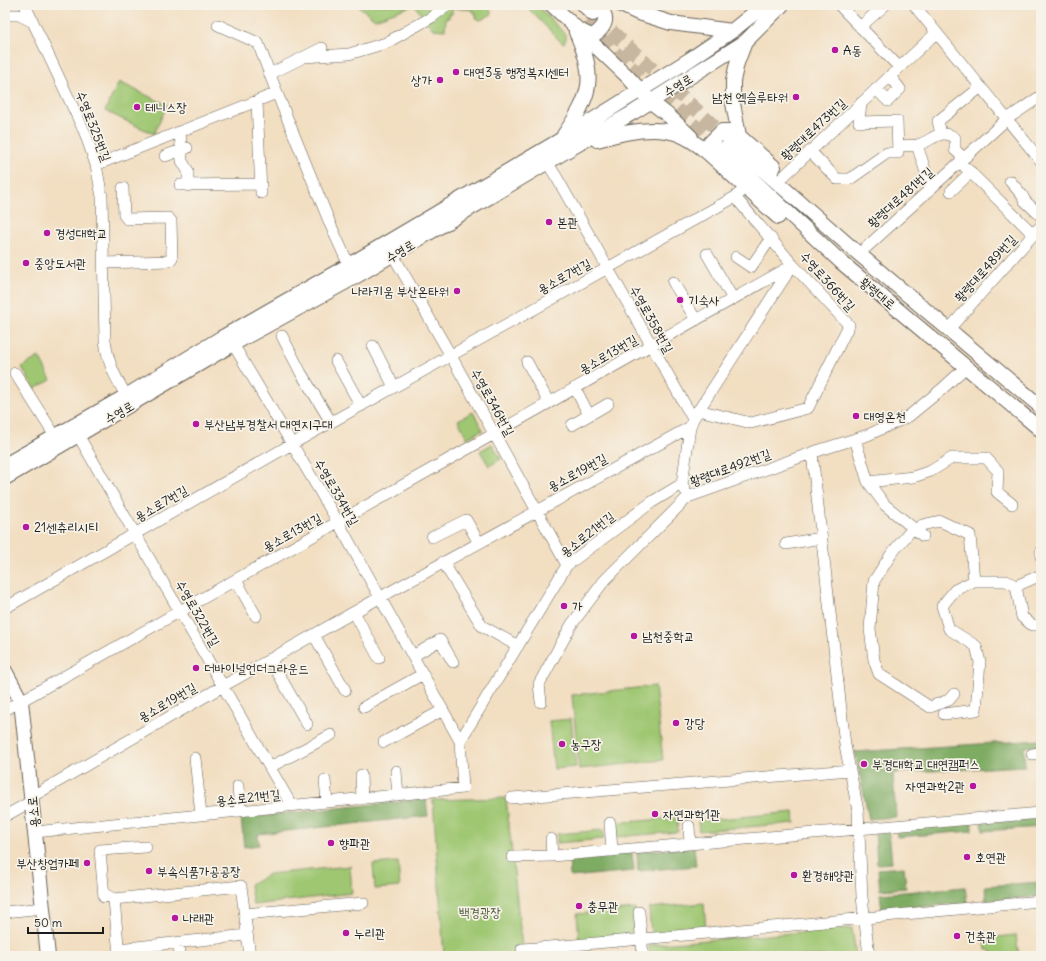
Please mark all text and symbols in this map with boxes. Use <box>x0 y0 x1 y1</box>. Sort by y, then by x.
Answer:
place label: A동 <box>843 42 862 59</box>
marker: A동 <box>830 45 840 55</box>
place label: 대연3동 행정복지센터 <box>464 64 569 81</box>
marker: 대연3동 행정복지센터 <box>451 67 461 77</box>
street label: 수영로 <box>660 70 696 101</box>
place label: 상가 <box>411 72 433 89</box>
marker: 상가 <box>435 75 445 85</box>
street label: 수영로325번길 <box>72 88 115 164</box>
place label: 남천 엑슬루타워 <box>712 89 788 106</box>
marker: 남천 엑슬루타워 <box>791 92 801 102</box>
street label: 황령대로473번길 <box>777 95 850 164</box>
place label: 테니스장 <box>145 99 187 116</box>
marker: 테니스장 <box>132 102 142 112</box>
street label: 황령대로481번길 <box>864 163 937 231</box>
place label: 본관 <box>557 214 578 231</box>
marker: 본관 <box>544 217 554 227</box>
place label: 경성대학교 <box>55 225 107 242</box>
marker: 경성대학교 <box>42 228 52 238</box>
street label: 황령대로489번길 <box>951 231 1020 306</box>
street label: 수영로 <box>382 236 418 267</box>
street label: 수영로366번길 <box>796 248 859 315</box>
place label: 중앙도서관 <box>34 255 86 272</box>
street label: 용소로7번길 <box>534 255 594 298</box>
marker: 중앙도서관 <box>21 258 31 268</box>
street label: 황령대로 <box>856 273 899 313</box>
street label: 수영로358번길 <box>626 282 677 356</box>
place label: 나라키움 부산온타워 <box>352 283 449 300</box>
marker: 나라키움 부산온타워 <box>452 286 462 296</box>
place label: 기숙사 <box>688 292 719 309</box>
marker: 기숙사 <box>675 295 685 305</box>
street label: 용소로13번길 <box>576 331 641 378</box>
street label: 수영로346번길 <box>467 365 518 439</box>
street label: 수영로 <box>101 397 137 428</box>
place label: 대영온천 <box>864 408 906 425</box>
marker: 대영온천 <box>851 411 861 421</box>
place label: 부산남부경찰서 대연지구대 <box>204 416 333 433</box>
marker: 부산남부경찰서 대연지구대 <box>191 419 201 429</box>
street label: 황령대로492번길 <box>687 445 773 490</box>
street label: 용소로19번길 <box>545 450 610 495</box>
street label: 수영로334번길 <box>311 456 363 529</box>
street label: 용소로7번길 <box>132 481 191 525</box>
street label: 용소로21번길 <box>557 508 618 561</box>
street label: 용소로13번길 <box>260 509 325 556</box>
place label: 21센츄리시티 <box>34 519 99 536</box>
marker: 21센츄리시티 <box>21 522 31 532</box>
street label: 수영로322번길 <box>172 577 223 650</box>
place label: 가 <box>572 598 583 615</box>
marker: 가 <box>559 601 569 611</box>
place label: 남천중학교 <box>642 628 694 645</box>
marker: 남천중학교 <box>629 631 639 641</box>
place label: 더바이널언더그라운드 <box>204 660 309 677</box>
marker: 더바이널언더그라운드 <box>191 663 201 673</box>
street label: 용소로19번길 <box>135 679 200 726</box>
place label: 강당 <box>684 715 705 732</box>
marker: 강당 <box>671 718 681 728</box>
place label: 농구장 <box>570 736 601 753</box>
marker: 농구장 <box>557 739 567 749</box>
place label: 부경대학교 대연캠퍼스 <box>872 756 980 773</box>
marker: 부경대학교 대연캠퍼스 <box>859 759 869 769</box>
place label: 자연과학2관 <box>906 778 965 795</box>
marker: 자연과학2관 <box>968 781 978 791</box>
street label: 용소로21번길 <box>215 786 281 809</box>
street label: 용소로 <box>23 795 44 828</box>
place label: 자연과학1관 <box>663 806 720 823</box>
marker: 자연과학1관 <box>650 809 660 819</box>
place label: 향파관 <box>339 835 370 852</box>
marker: 향파관 <box>326 838 336 848</box>
place label: 호연관 <box>975 849 1006 866</box>
marker: 호연관 <box>962 852 972 862</box>
place label: 부산창업카페 <box>16 855 79 872</box>
marker: 부산창업카페 <box>82 858 92 868</box>
place label: 부속식품가공공장 <box>157 863 241 880</box>
marker: 부속식품가공공장 <box>144 866 154 876</box>
place label: 환경해양관 <box>802 867 854 884</box>
marker: 환경해양관 <box>789 870 799 880</box>
place label: 충무관 <box>587 898 618 915</box>
marker: 충무관 <box>574 901 584 911</box>
park label: 백경광장 <box>459 904 501 921</box>
scale bar <box>28 909 103 935</box>
place label: 나래관 <box>183 910 214 927</box>
marker: 나래관 <box>170 913 180 923</box>
text: 50 m <box>34 915 63 930</box>
place label: 누리관 <box>354 925 385 942</box>
marker: 누리관 <box>341 928 351 938</box>
place label: 건축관 <box>965 928 996 945</box>
marker: 건축관 <box>952 931 962 941</box>

